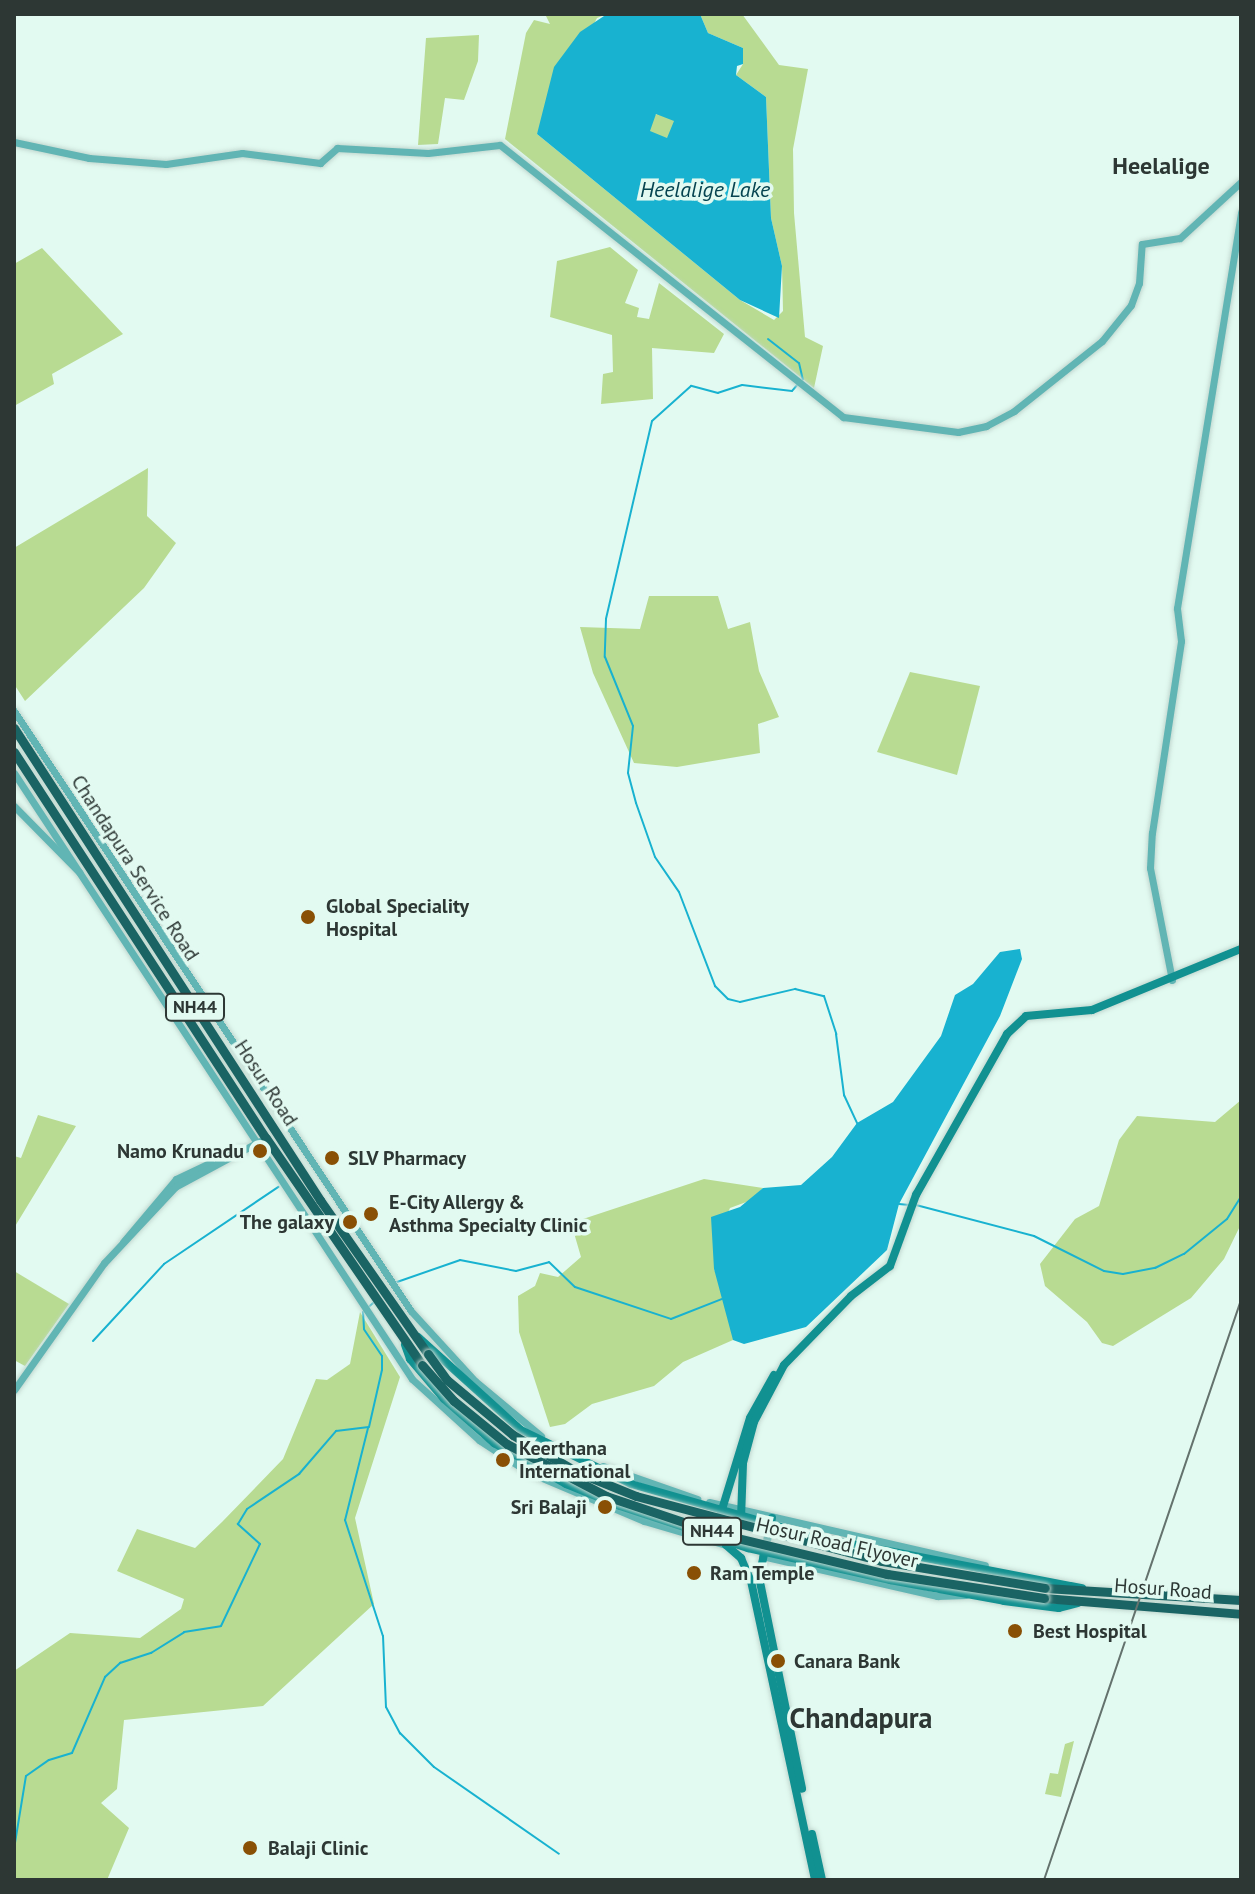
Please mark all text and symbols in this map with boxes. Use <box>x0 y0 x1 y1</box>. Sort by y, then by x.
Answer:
district label: Heelalige <box>1112 152 1210 180</box>
water label: Heelalige Lake <box>640 177 770 203</box>
street label: Chandapura Service Road <box>66 771 204 965</box>
place label: Global Speciality Hospital <box>326 894 469 941</box>
marker: Global Speciality Hospital <box>297 906 319 928</box>
road number: NH44 <box>165 993 225 1021</box>
street label: Hosur Road <box>229 1035 303 1131</box>
place label: Namo Krunadu <box>117 1139 244 1163</box>
marker: Namo Krunadu <box>251 1142 269 1160</box>
place label: SLV Pharmacy <box>348 1146 467 1170</box>
marker: SLV Pharmacy <box>323 1149 341 1167</box>
place label: E-City Allergy & Asthma Specialty Clinic <box>389 1190 588 1237</box>
marker: E-City Allergy & Asthma Specialty Clinic <box>360 1203 382 1225</box>
place label: The galaxy <box>240 1210 334 1234</box>
marker: The galaxy <box>341 1213 359 1231</box>
place label: Keerthana International <box>519 1436 630 1483</box>
marker: Keerthana International <box>494 1451 512 1469</box>
place label: Sri Balaji <box>511 1495 587 1519</box>
marker: Sri Balaji <box>594 1496 616 1518</box>
street label: Hosur Road Flyover <box>754 1513 920 1573</box>
road number: NH44 <box>682 1517 742 1545</box>
place label: Ram Temple <box>710 1561 815 1585</box>
marker: Ram Temple <box>685 1564 703 1582</box>
street label: Hosur Road <box>1113 1574 1213 1604</box>
place label: Best Hospital <box>1033 1619 1147 1643</box>
marker: Best Hospital <box>1004 1620 1026 1642</box>
place label: Canara Bank <box>794 1649 900 1673</box>
marker: Canara Bank <box>769 1652 787 1670</box>
district label: Chandapura <box>790 1701 932 1735</box>
place label: Balaji Clinic <box>268 1836 369 1860</box>
marker: Balaji Clinic <box>239 1837 261 1859</box>

